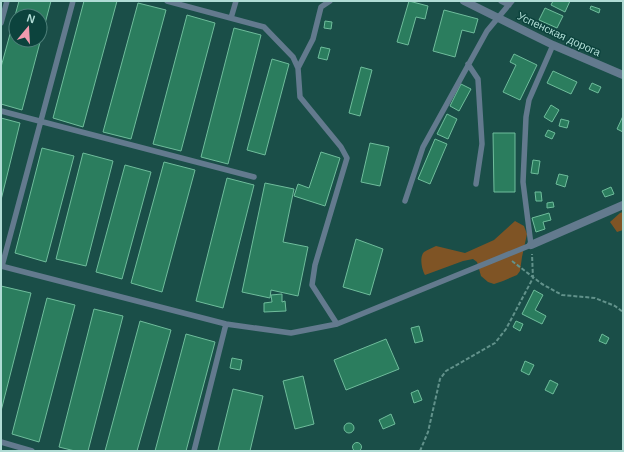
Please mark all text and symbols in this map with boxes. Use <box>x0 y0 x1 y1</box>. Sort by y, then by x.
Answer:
north arrow <box>8 8 48 48</box>
street label: Успенская дорога <box>516 9 603 59</box>
text: N <box>25 12 37 25</box>

